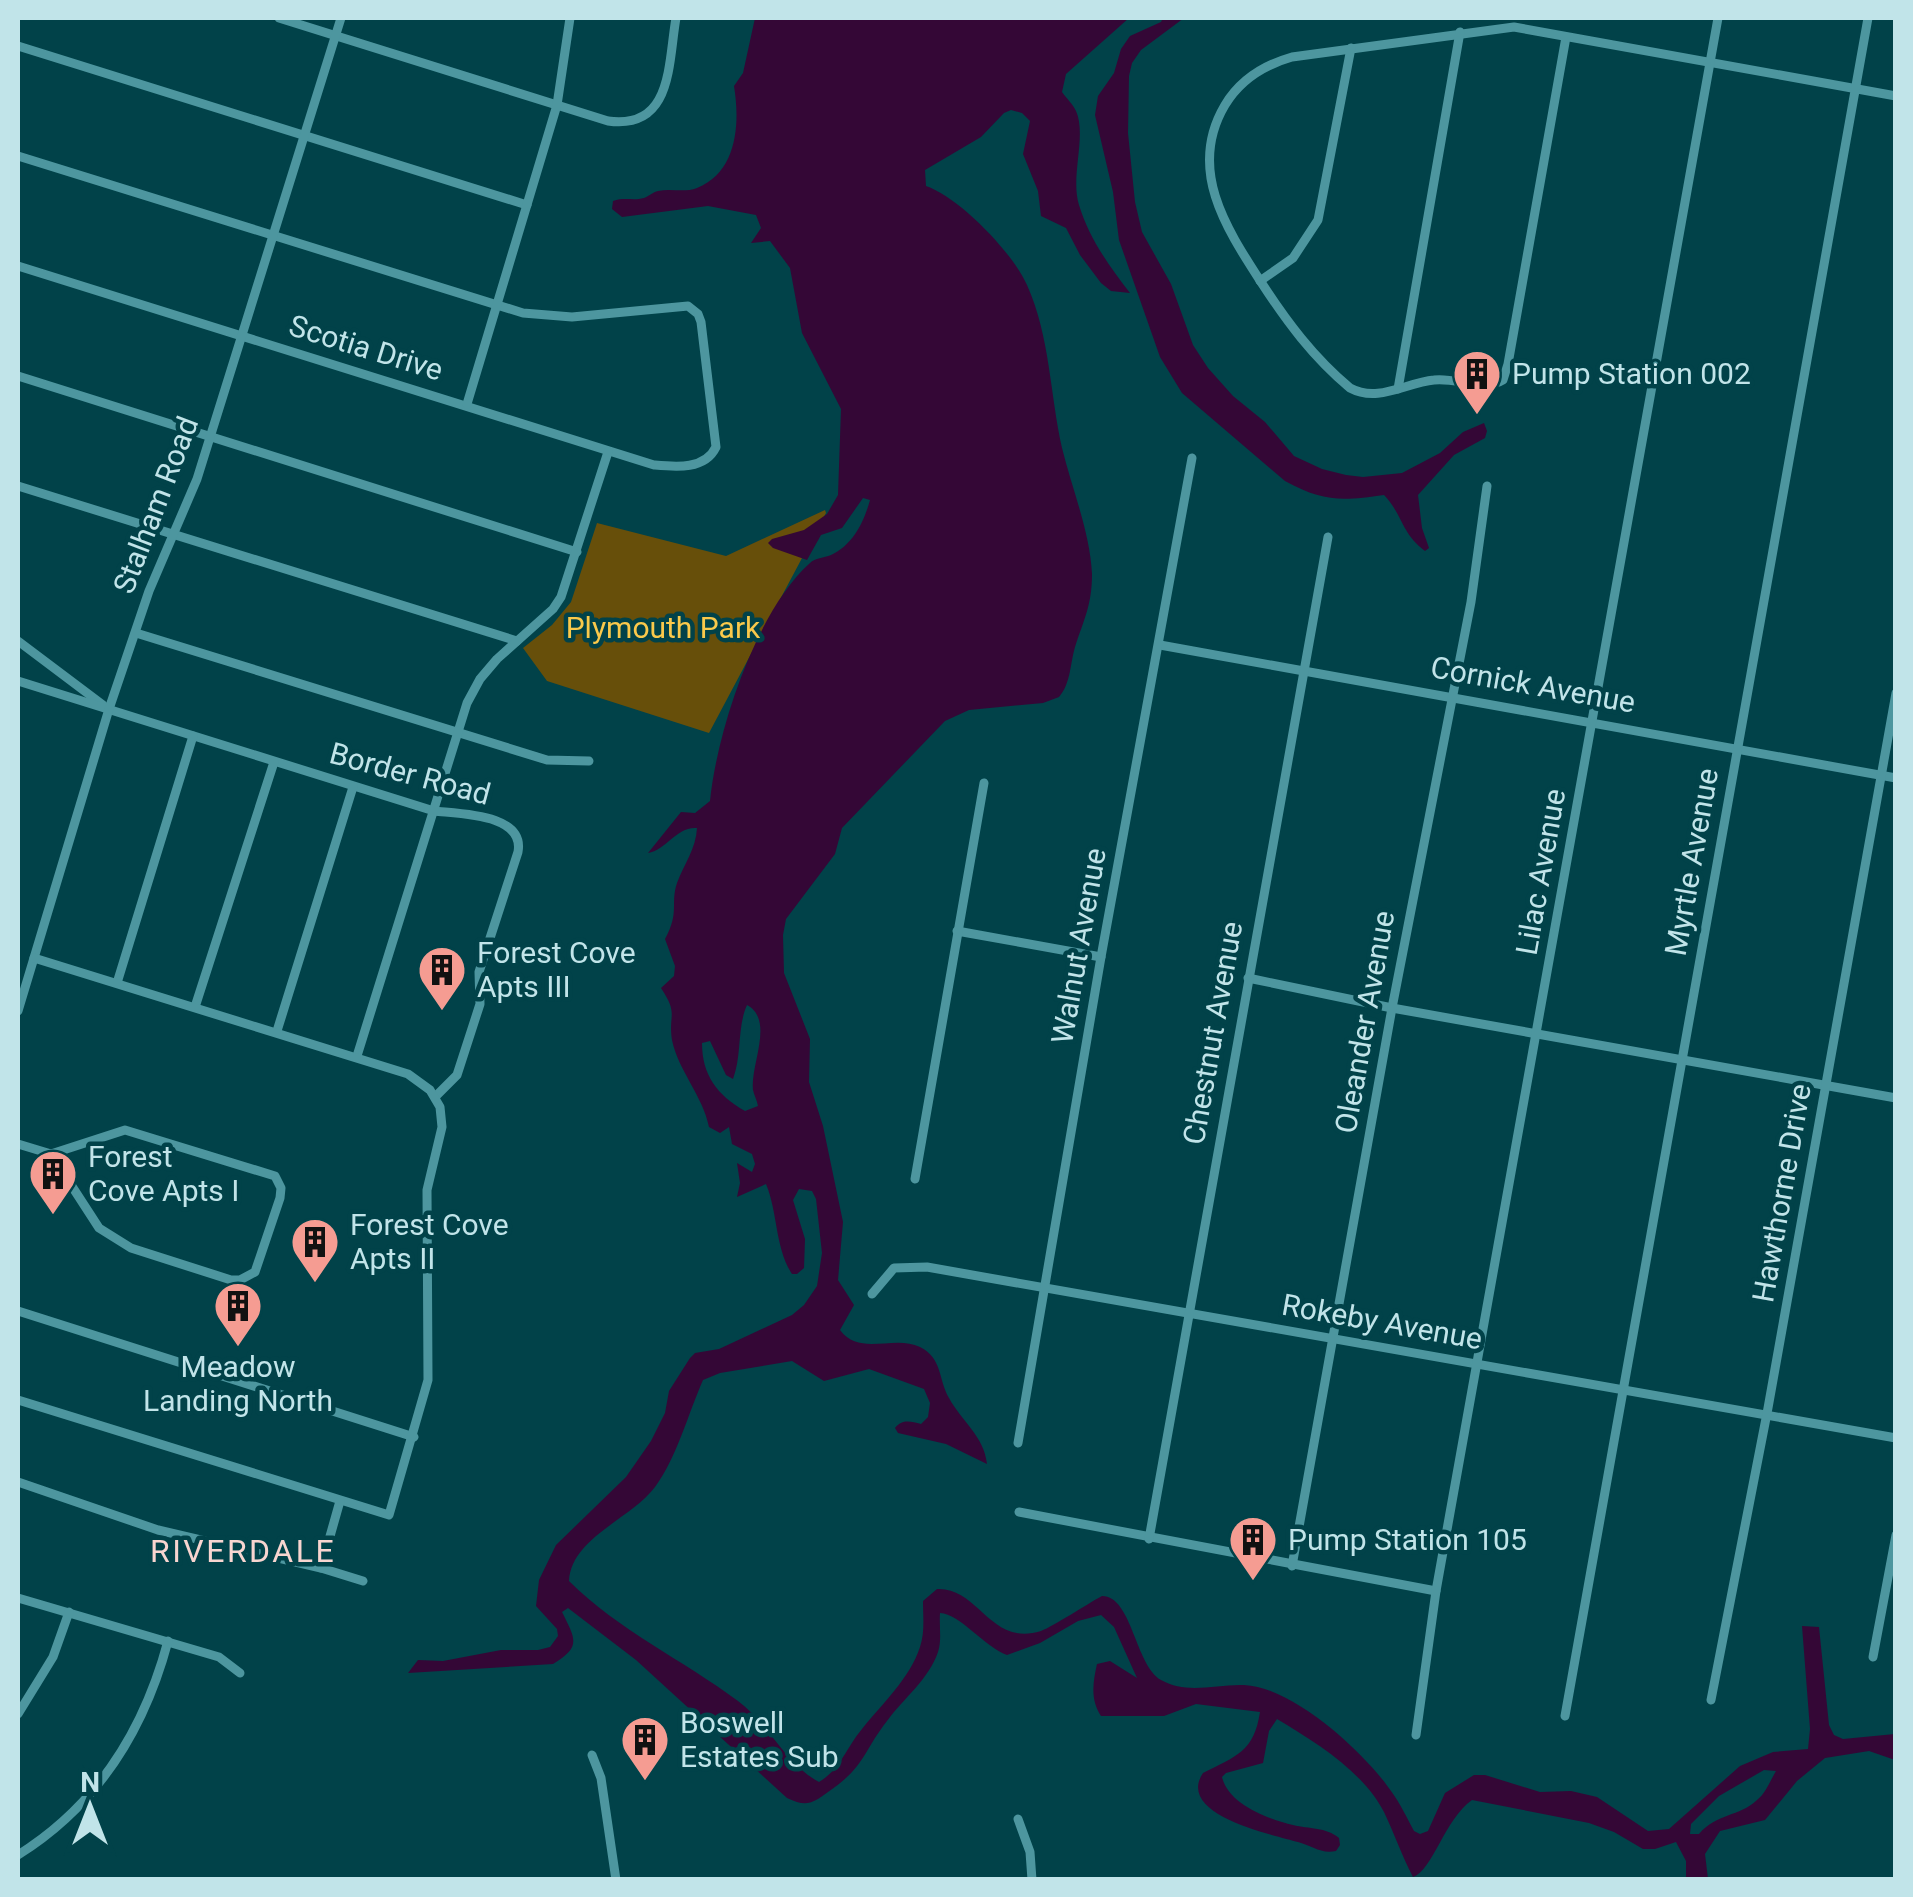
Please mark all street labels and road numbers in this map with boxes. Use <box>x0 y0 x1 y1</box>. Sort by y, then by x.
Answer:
street label: Scotia Drive <box>285 308 447 387</box>
street label: Stalham Road <box>106 411 205 598</box>
street label: Cornick Avenue <box>1428 649 1638 720</box>
street label: Border Road <box>326 735 494 812</box>
street label: Myrtle Avenue <box>1658 765 1725 958</box>
street label: Lilac Avenue <box>1509 786 1572 958</box>
street label: Walnut Avenue <box>1044 845 1113 1047</box>
street label: Oleander Avenue <box>1328 908 1401 1136</box>
street label: Chestnut Avenue <box>1176 919 1249 1147</box>
street label: Hawthorne Drive <box>1745 1081 1818 1305</box>
street label: Rokeby Avenue <box>1279 1287 1485 1356</box>

